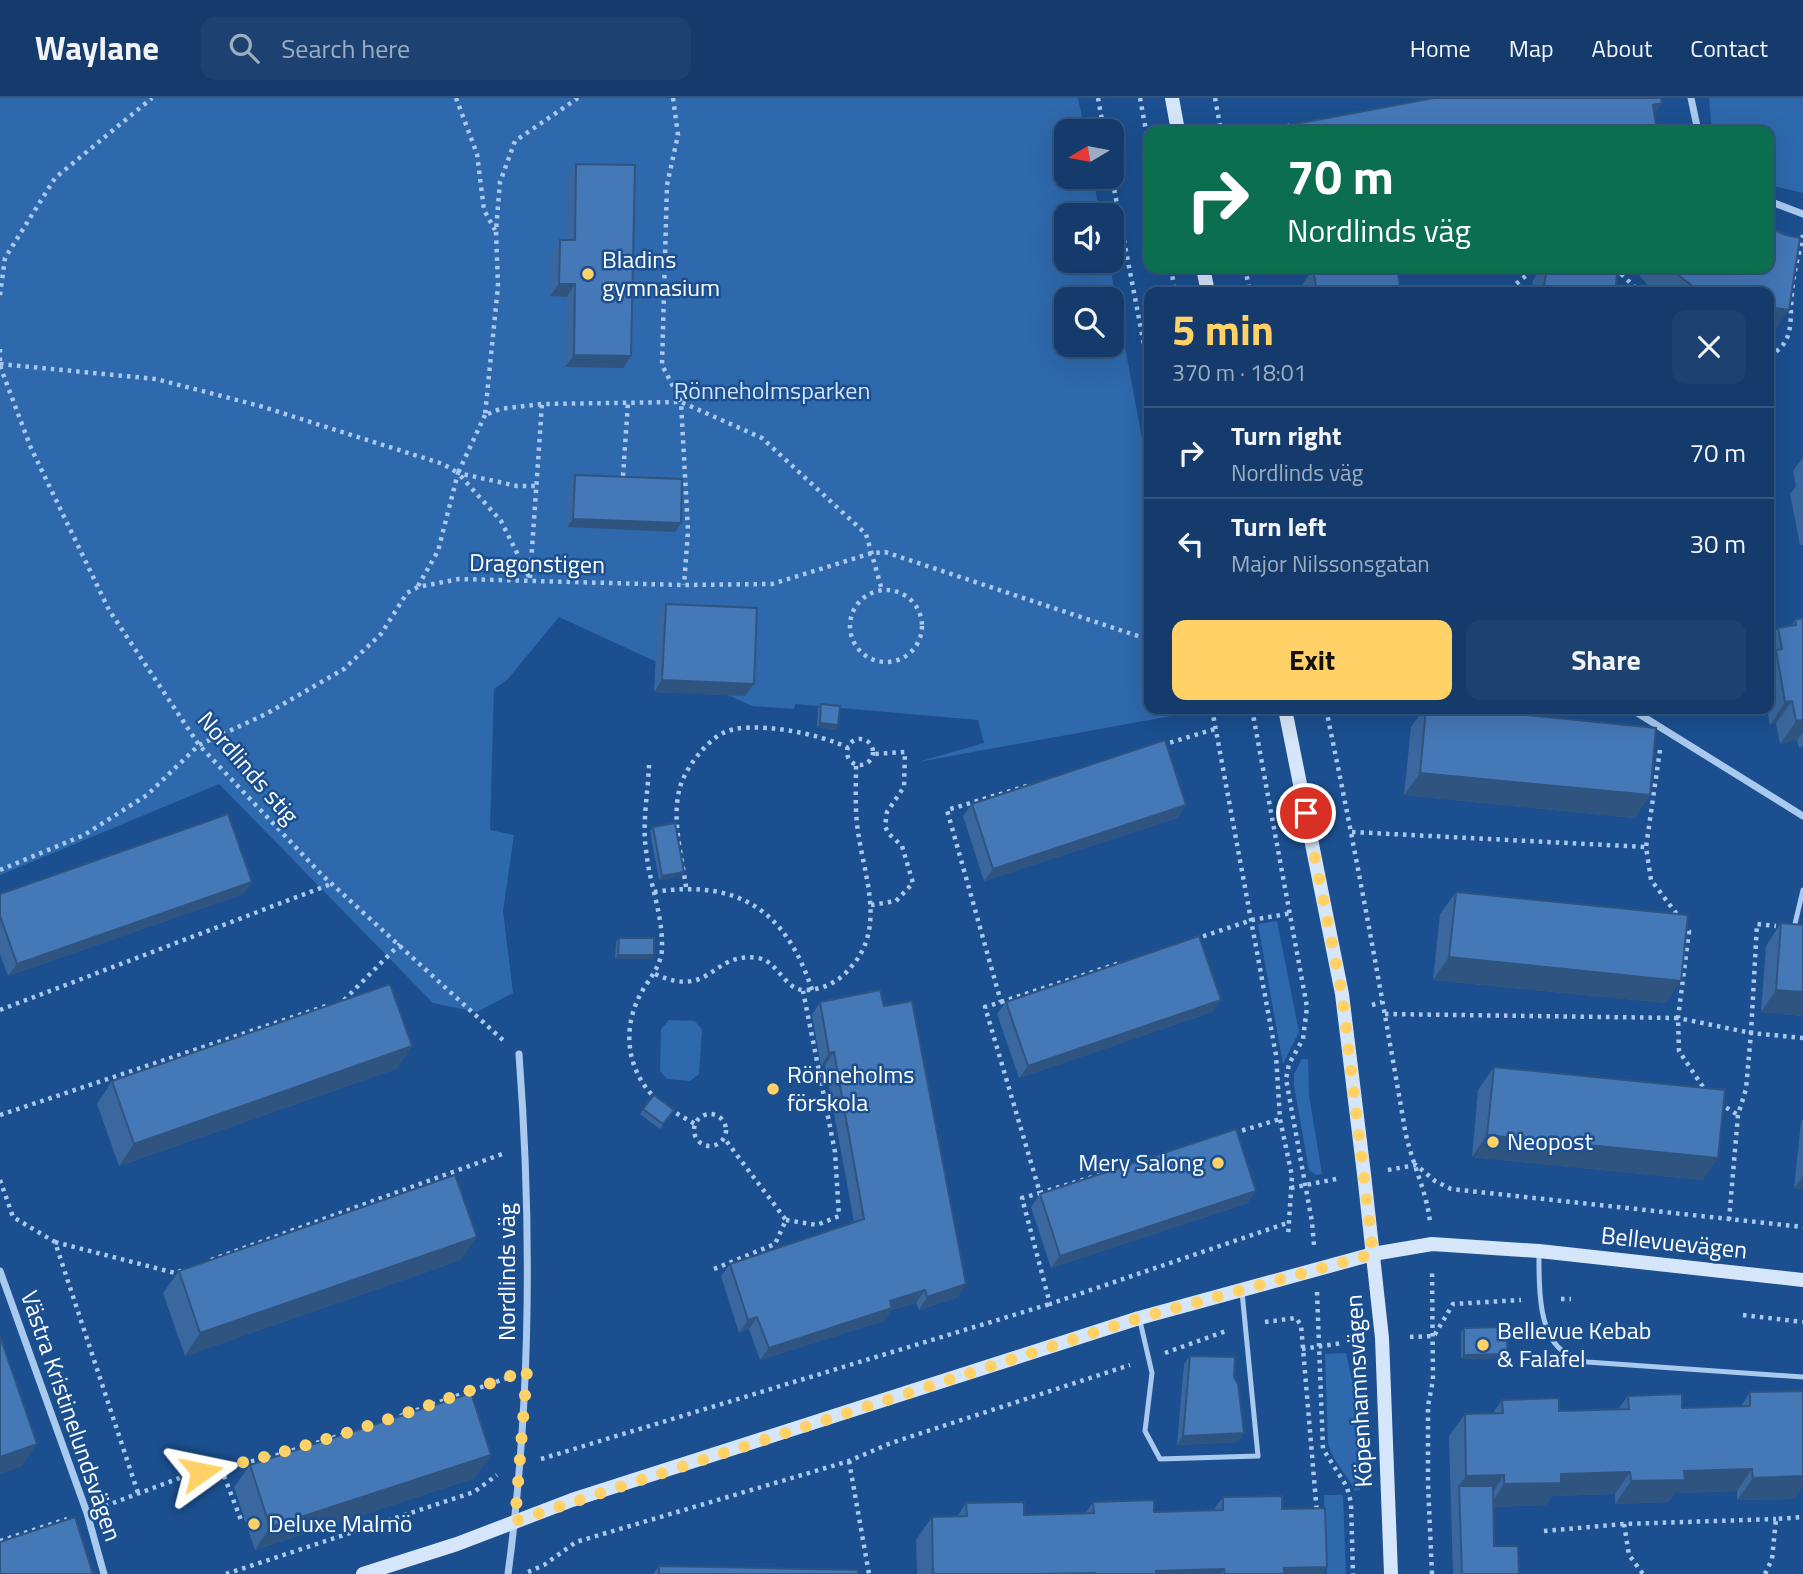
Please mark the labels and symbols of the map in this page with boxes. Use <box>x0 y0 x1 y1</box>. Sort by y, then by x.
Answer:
north arrow <box>1054 119 1124 189</box>
place label: Bladins gymnasium <box>602 241 720 305</box>
marker: Bladins gymnasium <box>580 266 596 282</box>
park label: Rönneholmsparken <box>674 372 870 408</box>
street label: Dragonstigen <box>469 544 605 582</box>
street label: Nordlinds stig <box>189 703 308 832</box>
pin <box>1276 783 1336 843</box>
place label: Rönneholms förskola <box>787 1056 914 1120</box>
marker: Rönneholms förskola <box>765 1081 781 1097</box>
place label: Neopost <box>1507 1123 1593 1159</box>
marker: Neopost <box>1485 1134 1501 1150</box>
place label: Mery Salong <box>1078 1144 1204 1180</box>
marker: Mery Salong <box>1210 1155 1226 1171</box>
street label: Nordlinds väg <box>488 1203 524 1341</box>
street label: Bellevuevägen <box>1599 1216 1749 1268</box>
street label: Västra Kristinelundsvägen <box>12 1285 132 1546</box>
street label: Köpenhamnsvägen <box>1335 1294 1381 1488</box>
place label: Bellevue Kebab & Falafel <box>1497 1312 1651 1376</box>
marker: Bellevue Kebab & Falafel <box>1475 1337 1491 1353</box>
position arrow <box>164 1435 238 1509</box>
place label: Deluxe Malmö <box>268 1505 412 1541</box>
marker: Deluxe Malmö <box>246 1516 262 1532</box>

